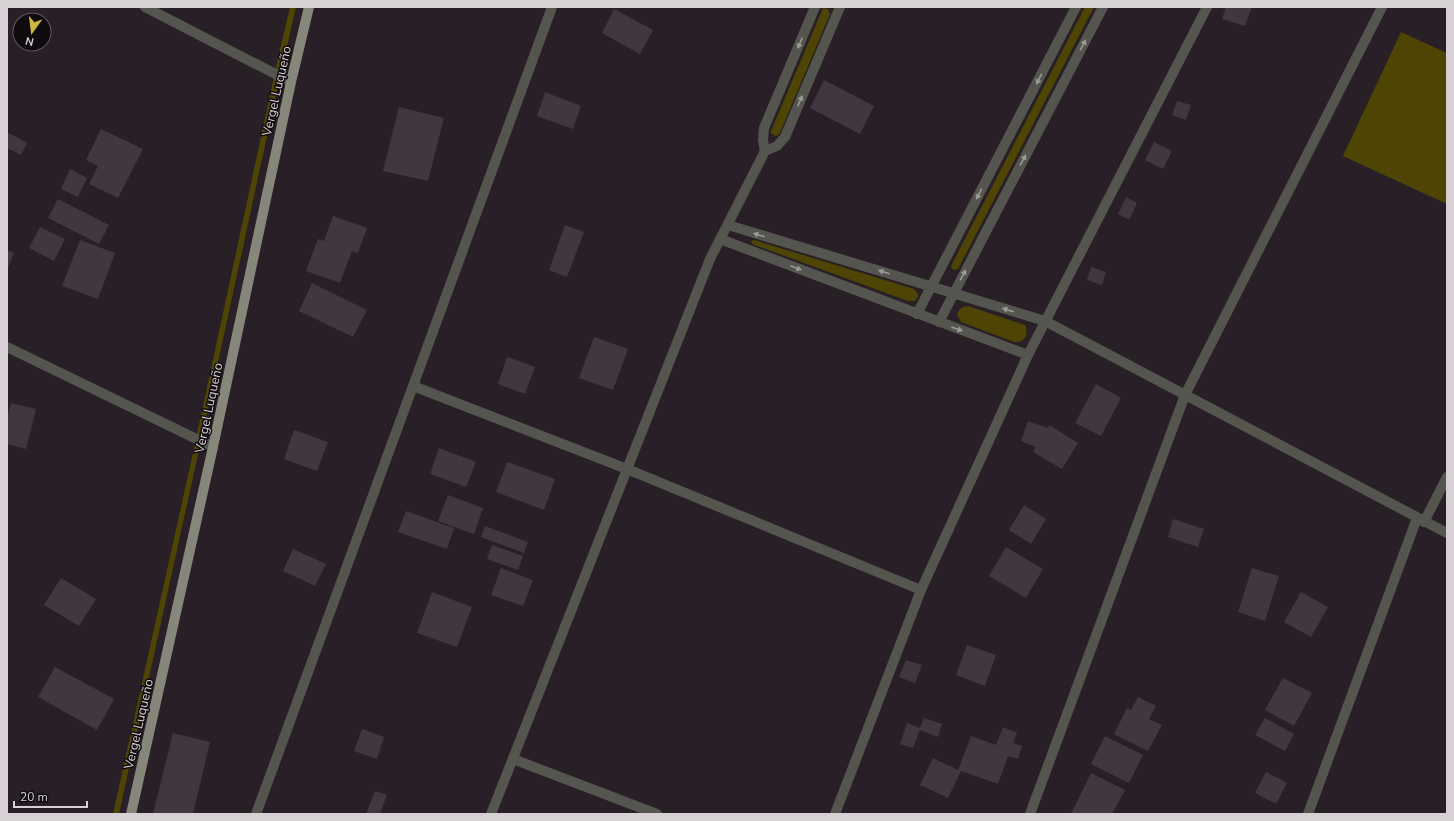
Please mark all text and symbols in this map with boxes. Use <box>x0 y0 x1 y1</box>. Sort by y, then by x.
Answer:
north arrow <box>12 12 52 52</box>
text: N <box>24 33 36 49</box>
one-way arrow <box>797 37 803 48</box>
one-way arrow <box>1080 39 1087 51</box>
street label: Vergel Luqueño <box>258 44 296 139</box>
one-way arrow <box>1036 73 1042 85</box>
one-way arrow <box>797 96 803 107</box>
one-way arrow <box>1020 154 1027 166</box>
one-way arrow <box>976 188 983 200</box>
one-way arrow <box>753 231 765 237</box>
one-way arrow <box>790 265 802 271</box>
one-way arrow <box>877 269 889 275</box>
one-way arrow <box>960 269 966 281</box>
one-way arrow <box>1002 307 1014 313</box>
one-way arrow <box>951 326 963 332</box>
street label: Vergel Luqueño <box>190 361 227 456</box>
street label: Vergel Luqueño <box>120 677 158 772</box>
scale bar <box>14 783 87 809</box>
text: 20 m <box>20 789 48 805</box>

